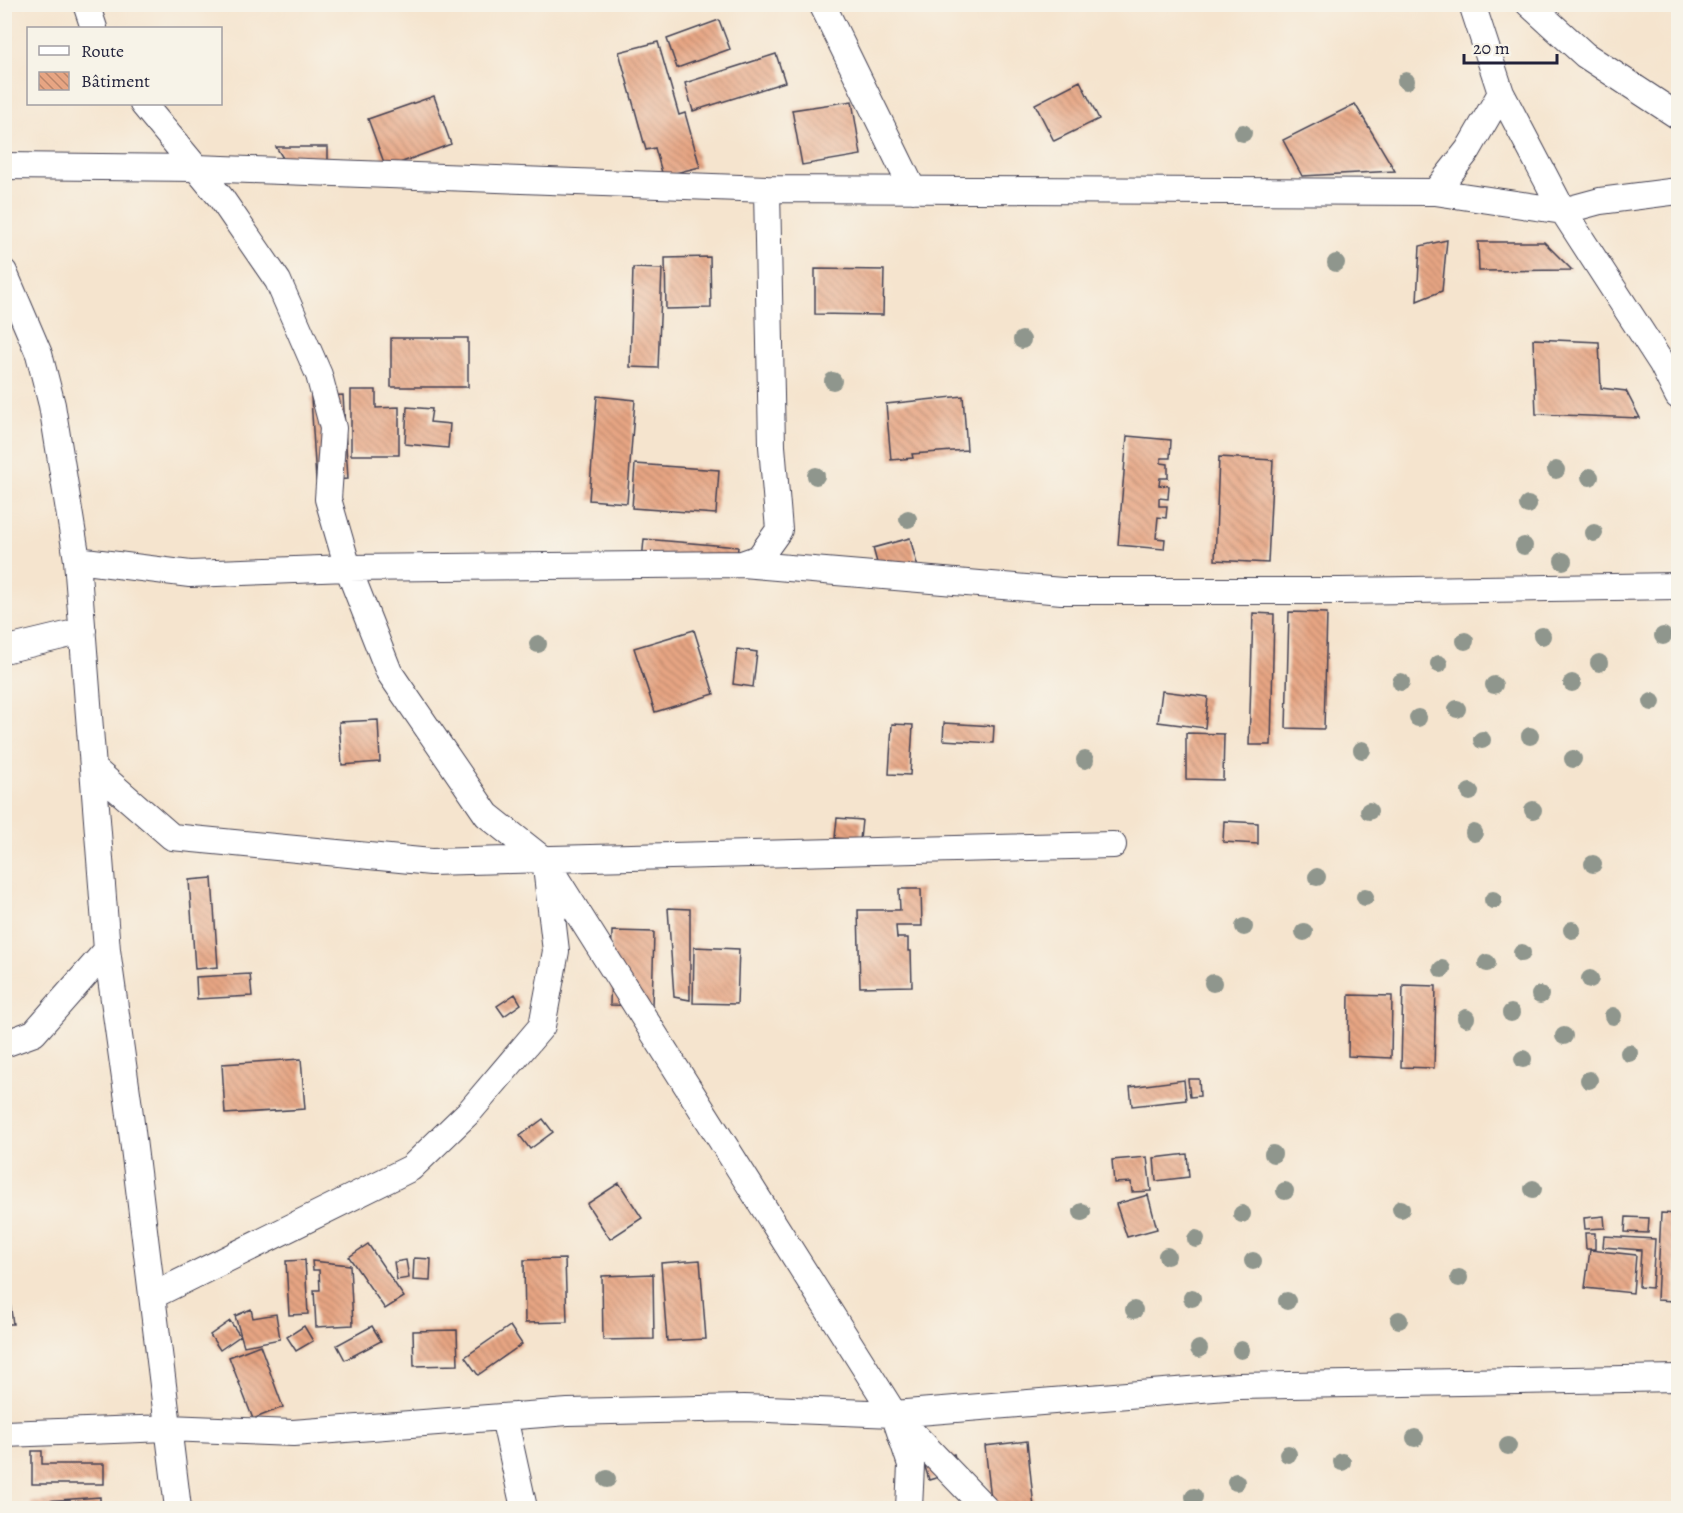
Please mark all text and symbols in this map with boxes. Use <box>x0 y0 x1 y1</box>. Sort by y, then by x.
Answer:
legend <box>27 27 222 105</box>
scale bar <box>1464 27 1557 65</box>
text: 20 m <box>1473 36 1510 60</box>
text: Route <box>81 39 124 63</box>
text: Bâtiment <box>81 69 150 93</box>

